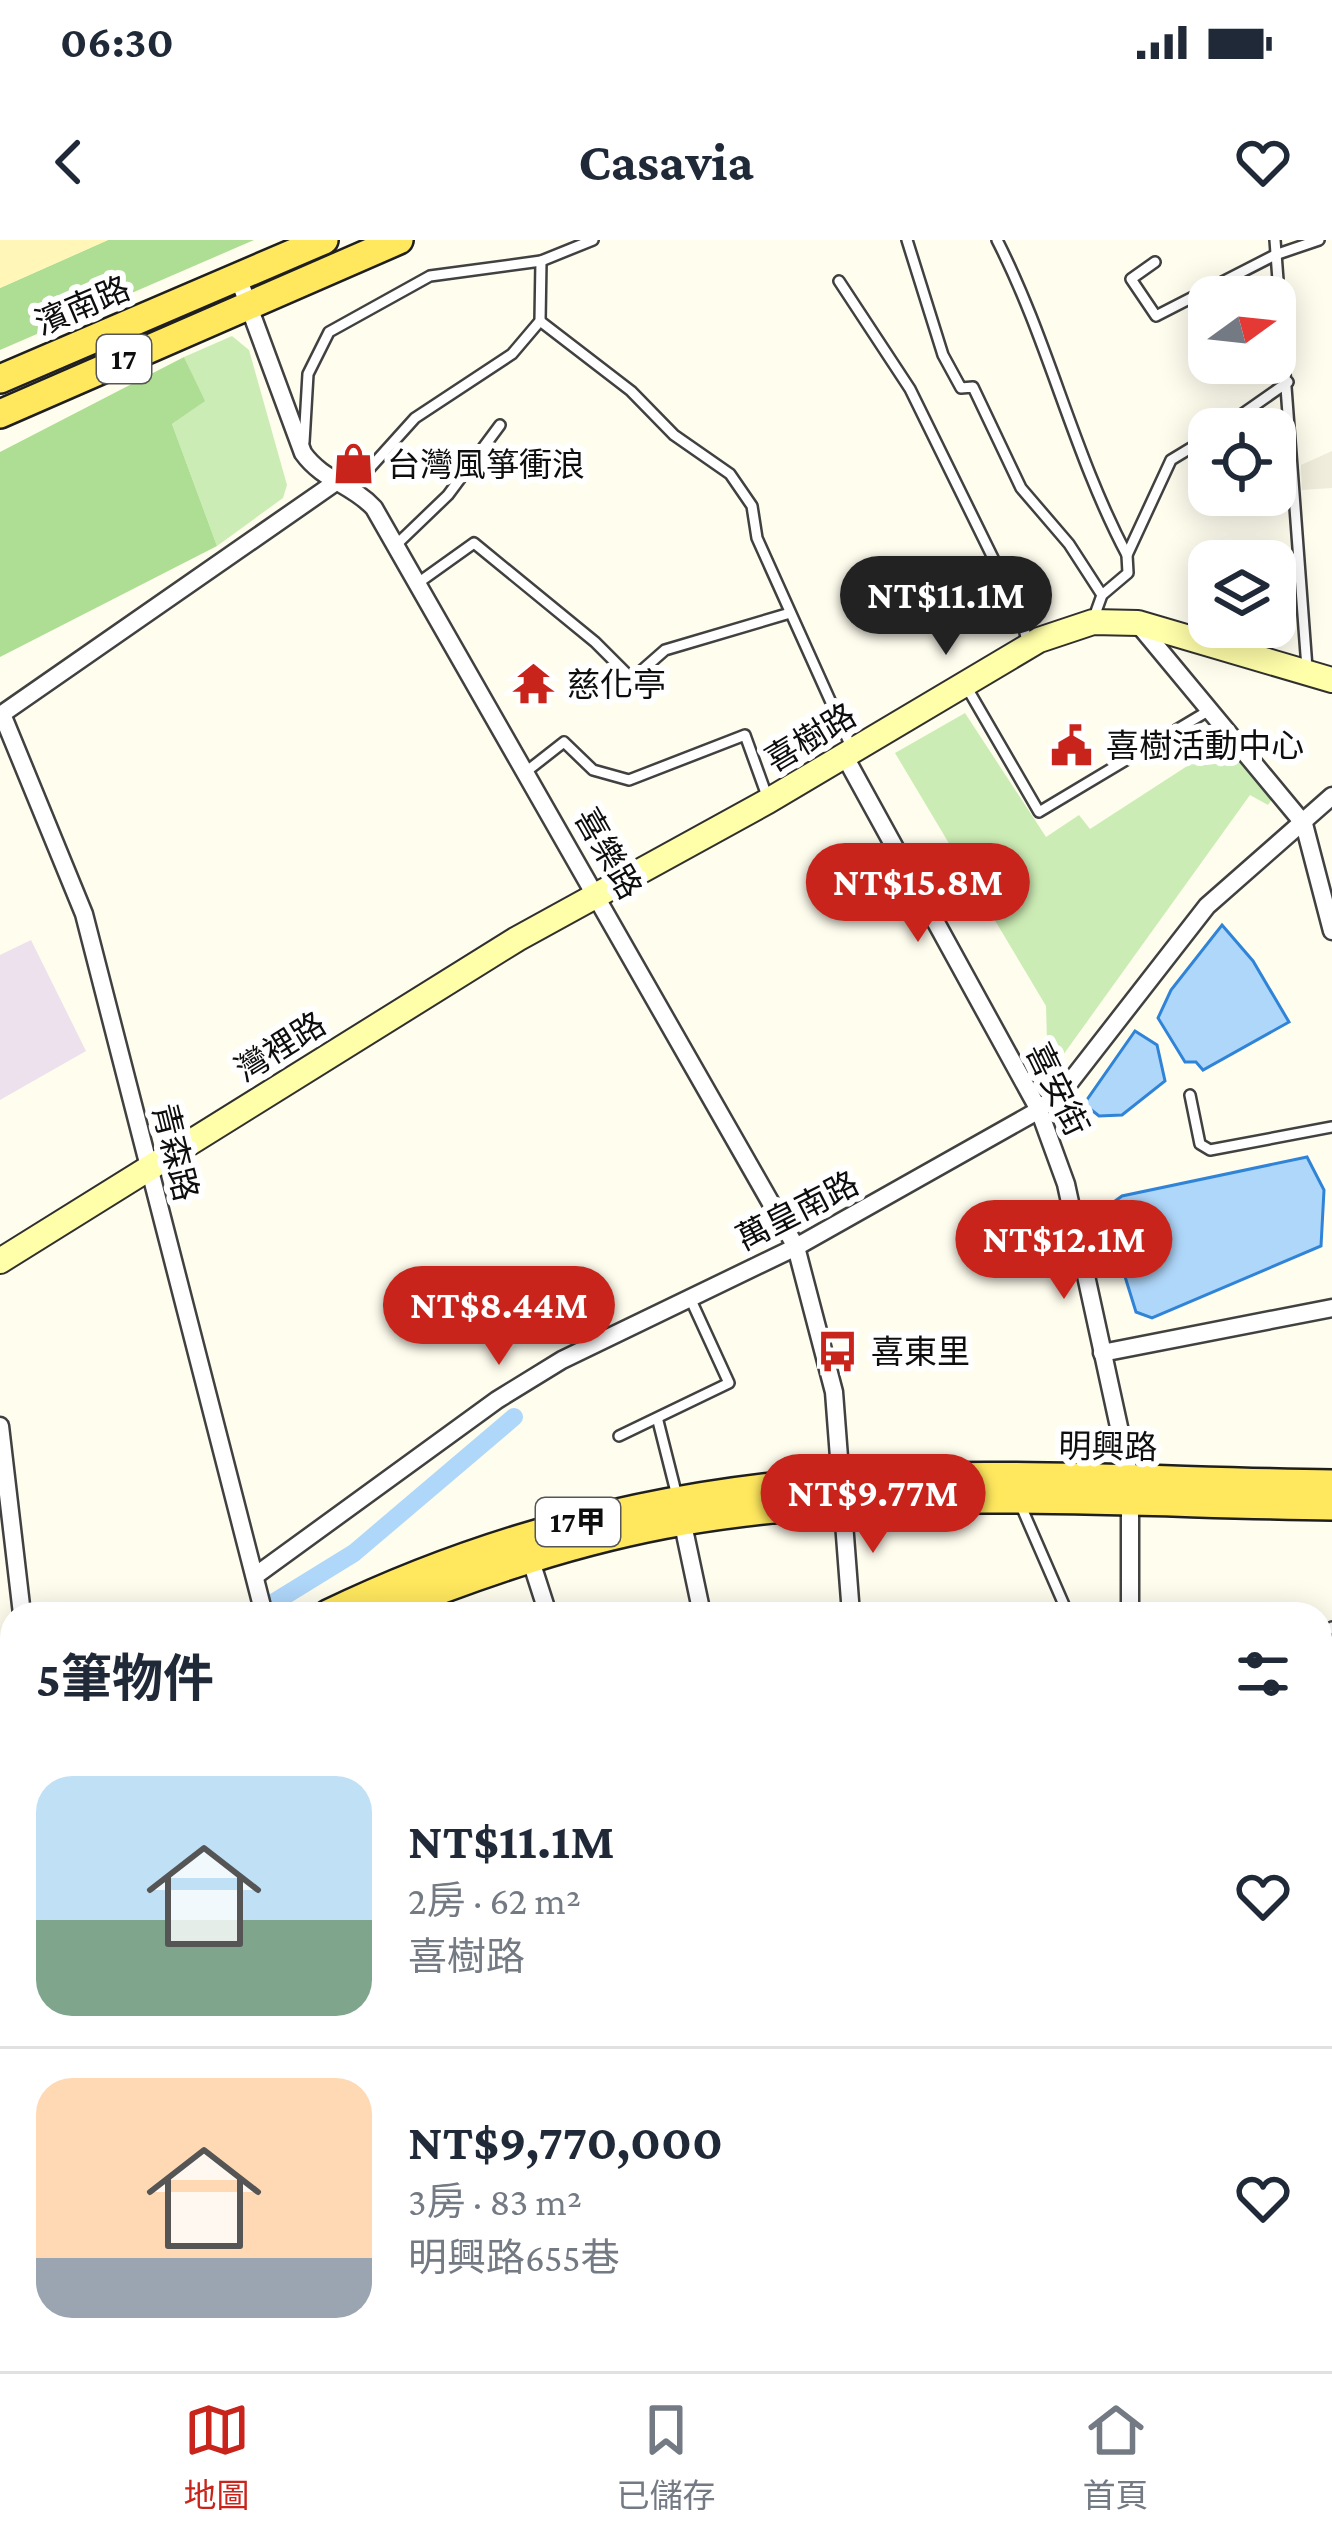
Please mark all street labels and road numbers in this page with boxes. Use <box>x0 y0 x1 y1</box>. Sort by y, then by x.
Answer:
street label: 濱南路 <box>29 269 135 342</box>
road number: 17 <box>97 335 151 383</box>
street label: 喜樹路 <box>758 696 862 779</box>
street label: 喜樂路 <box>568 801 649 905</box>
street label: 灣裡路 <box>228 1005 332 1088</box>
street label: 喜安街 <box>1019 1037 1096 1142</box>
street label: 青森路 <box>146 1100 205 1205</box>
street label: 萬皇南路 <box>730 1164 864 1257</box>
street label: 明興路 <box>1058 1427 1158 1466</box>
road number: 17甲 <box>536 1498 620 1546</box>

